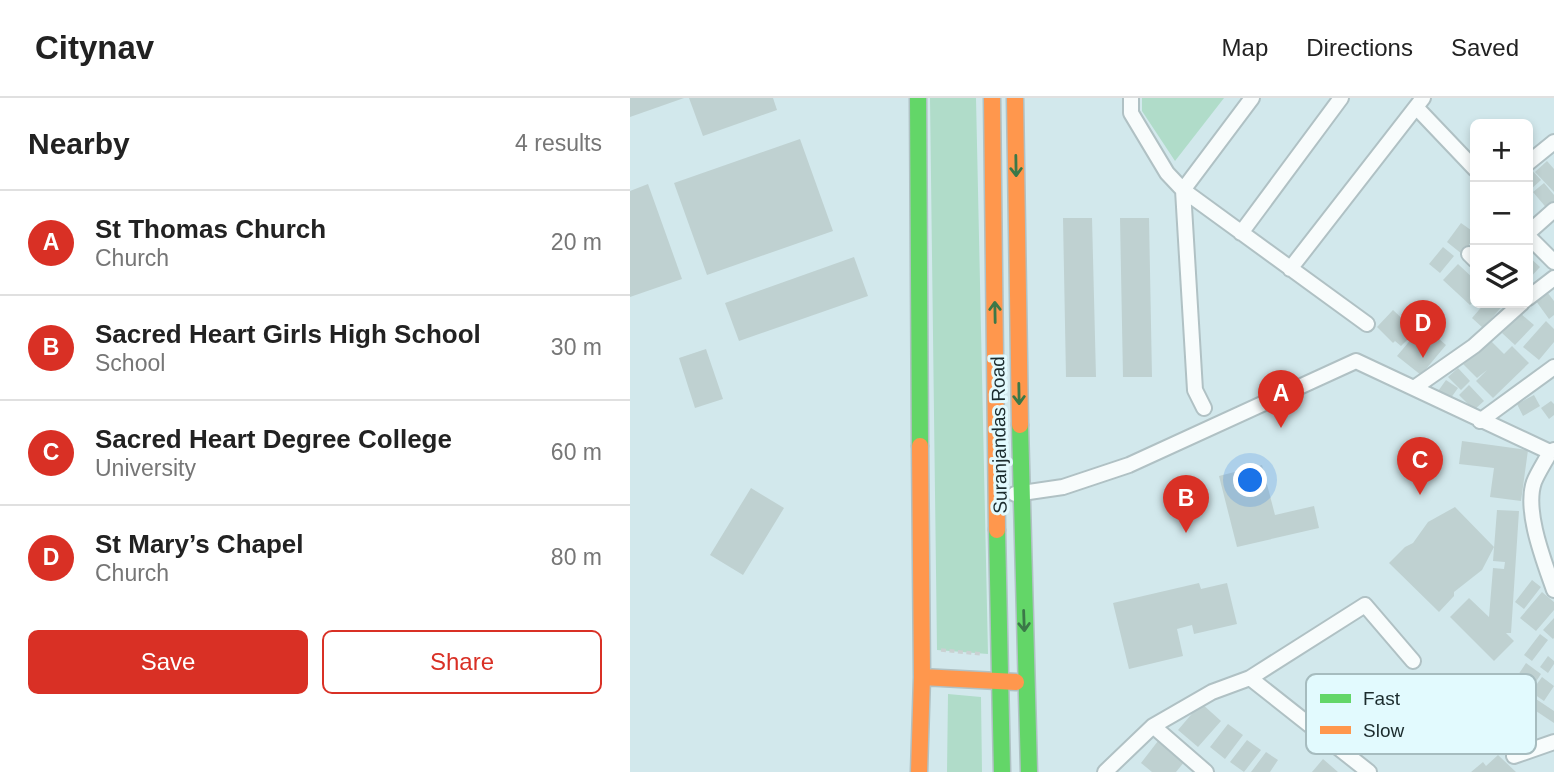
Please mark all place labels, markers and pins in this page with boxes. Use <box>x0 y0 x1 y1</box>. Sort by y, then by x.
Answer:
pin: D <box>1400 300 1446 358</box>
pin: A <box>1258 370 1304 428</box>
pin: C <box>1397 437 1443 495</box>
pin: B <box>1163 475 1209 533</box>

